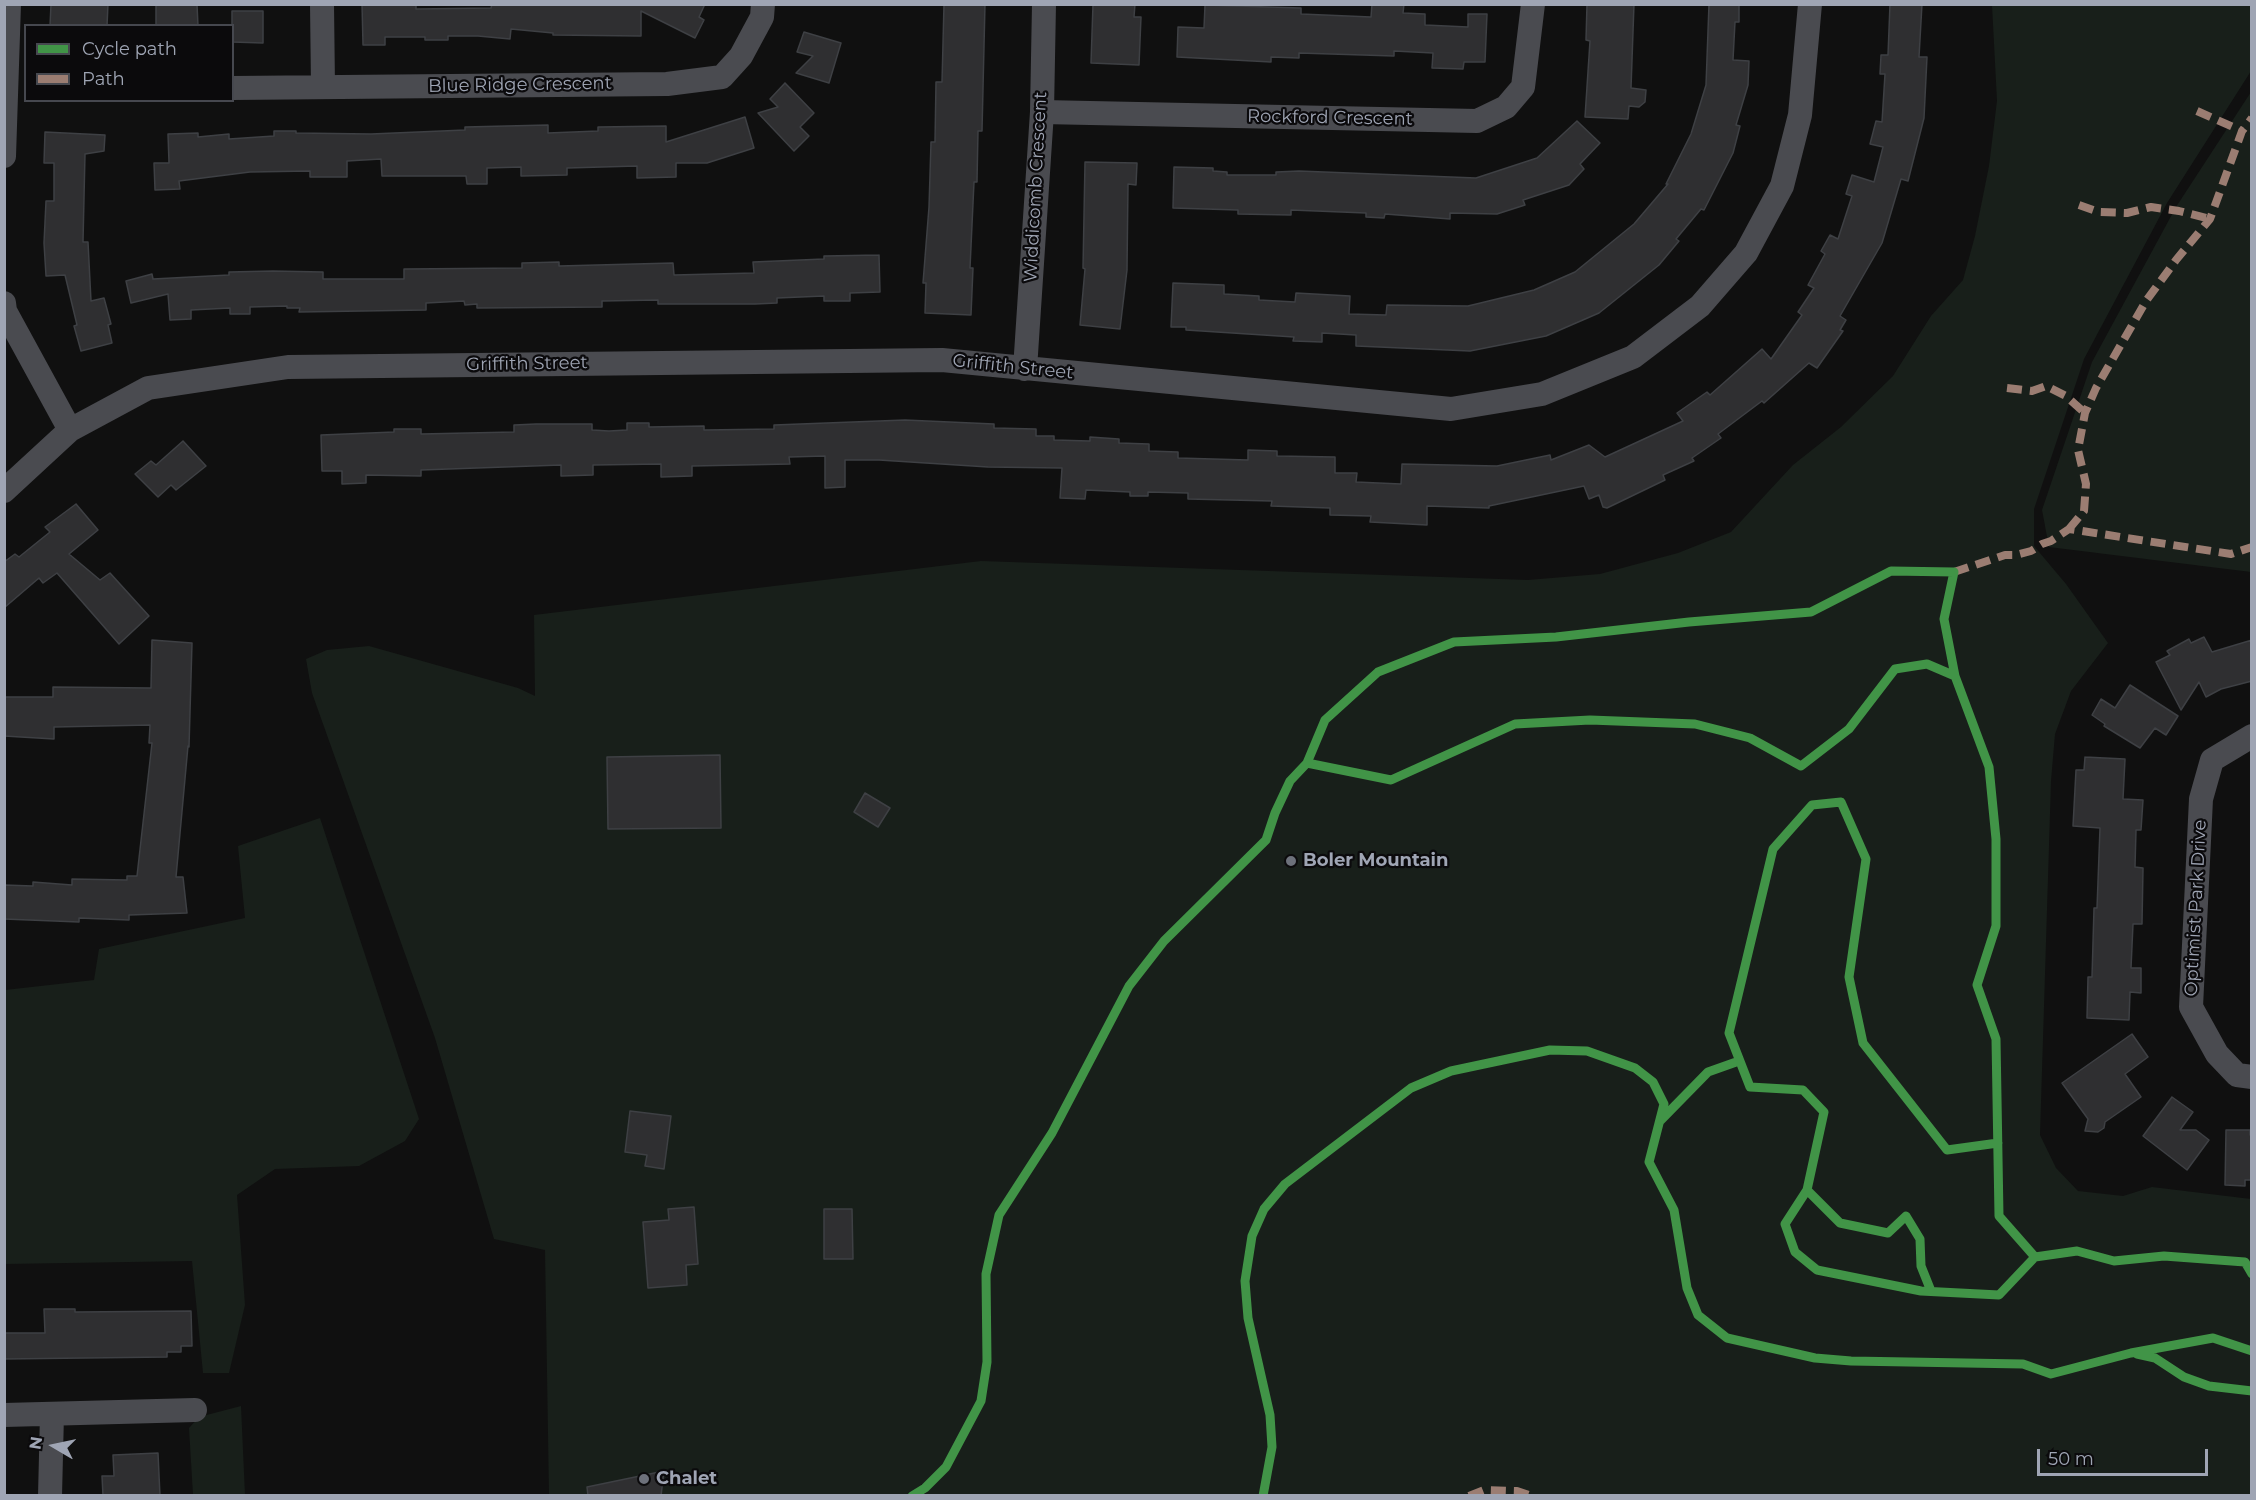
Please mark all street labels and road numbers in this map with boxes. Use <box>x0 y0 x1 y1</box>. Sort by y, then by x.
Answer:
street label: Blue Ridge Crescent <box>428 73 612 97</box>
street label: Widdicomb Crescent <box>1020 91 1052 283</box>
street label: Rockford Crescent <box>1247 106 1413 130</box>
street label: Griffith Street <box>951 350 1075 384</box>
street label: Griffith Street <box>466 352 588 376</box>
street label: Optimist Park Drive <box>2181 819 2211 997</box>

